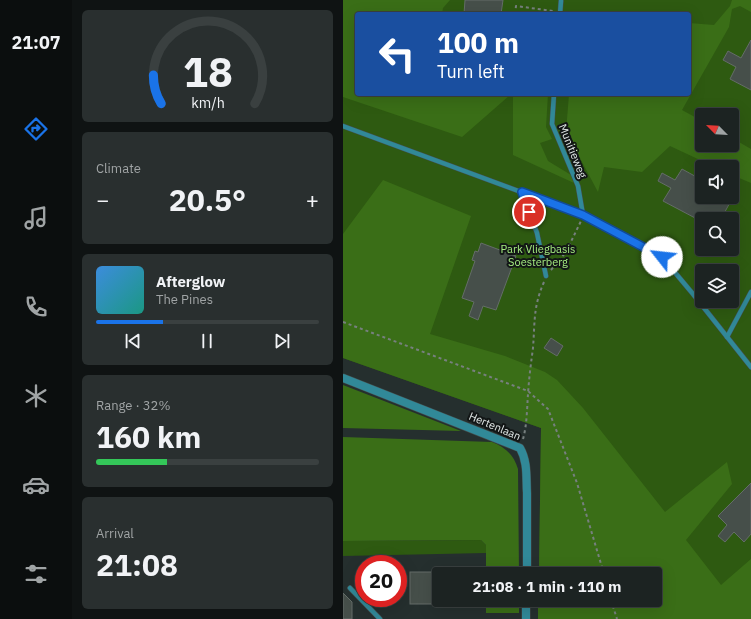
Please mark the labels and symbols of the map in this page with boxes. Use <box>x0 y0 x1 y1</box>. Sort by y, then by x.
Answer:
north arrow <box>695 108 739 152</box>
street label: Munitieweg <box>556 122 590 180</box>
pin <box>512 195 546 229</box>
position arrow <box>641 236 683 278</box>
park label: Park Vliegbasis Soesterberg <box>501 242 575 269</box>
street label: Hertenlaan <box>467 409 523 443</box>
speed limit sign: 20 <box>355 555 407 607</box>

